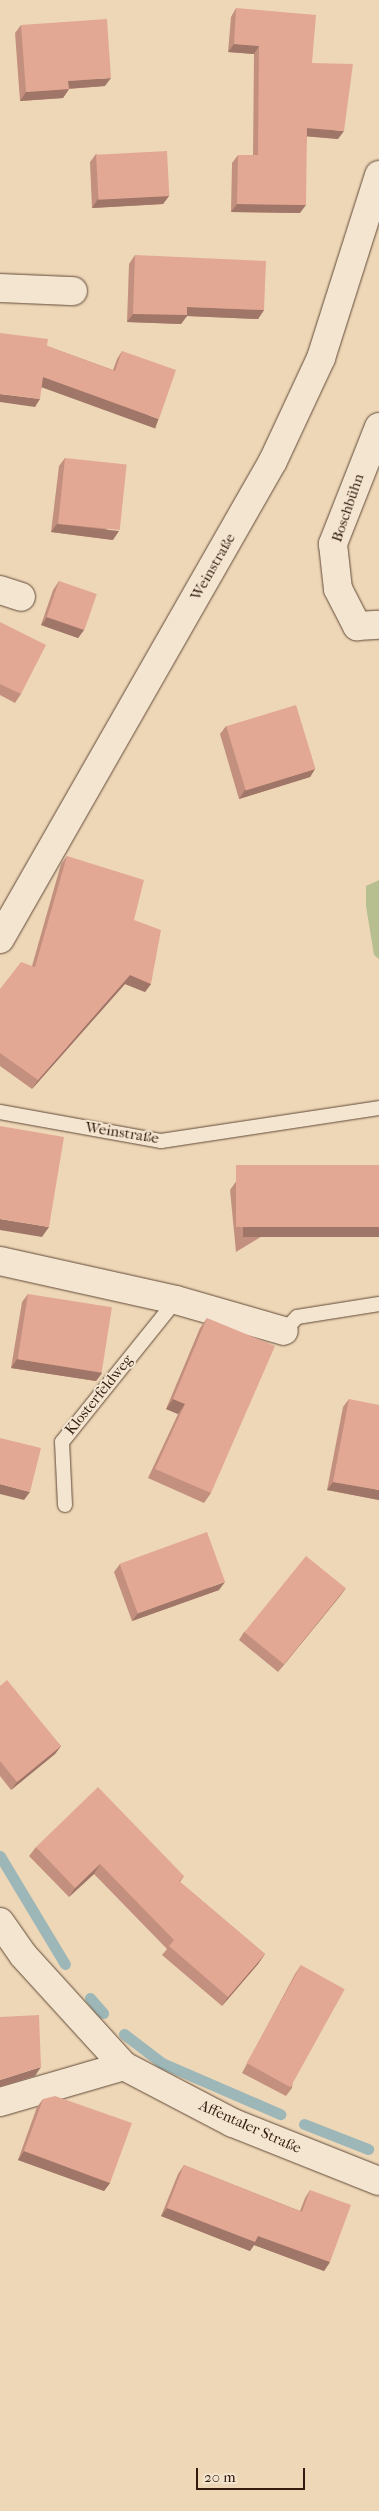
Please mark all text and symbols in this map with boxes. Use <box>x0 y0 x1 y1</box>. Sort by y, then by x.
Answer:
street label: Boschbühn <box>328 471 368 545</box>
street label: Weinstraße <box>187 530 239 604</box>
street label: Weinstraße <box>84 1118 160 1148</box>
street label: Klosterfeldweg <box>61 1351 137 1439</box>
street label: Affentaler Straße <box>196 2096 304 2158</box>
scale bar <box>199 2458 308 2490</box>
text: 20 m <box>204 2468 236 2486</box>

